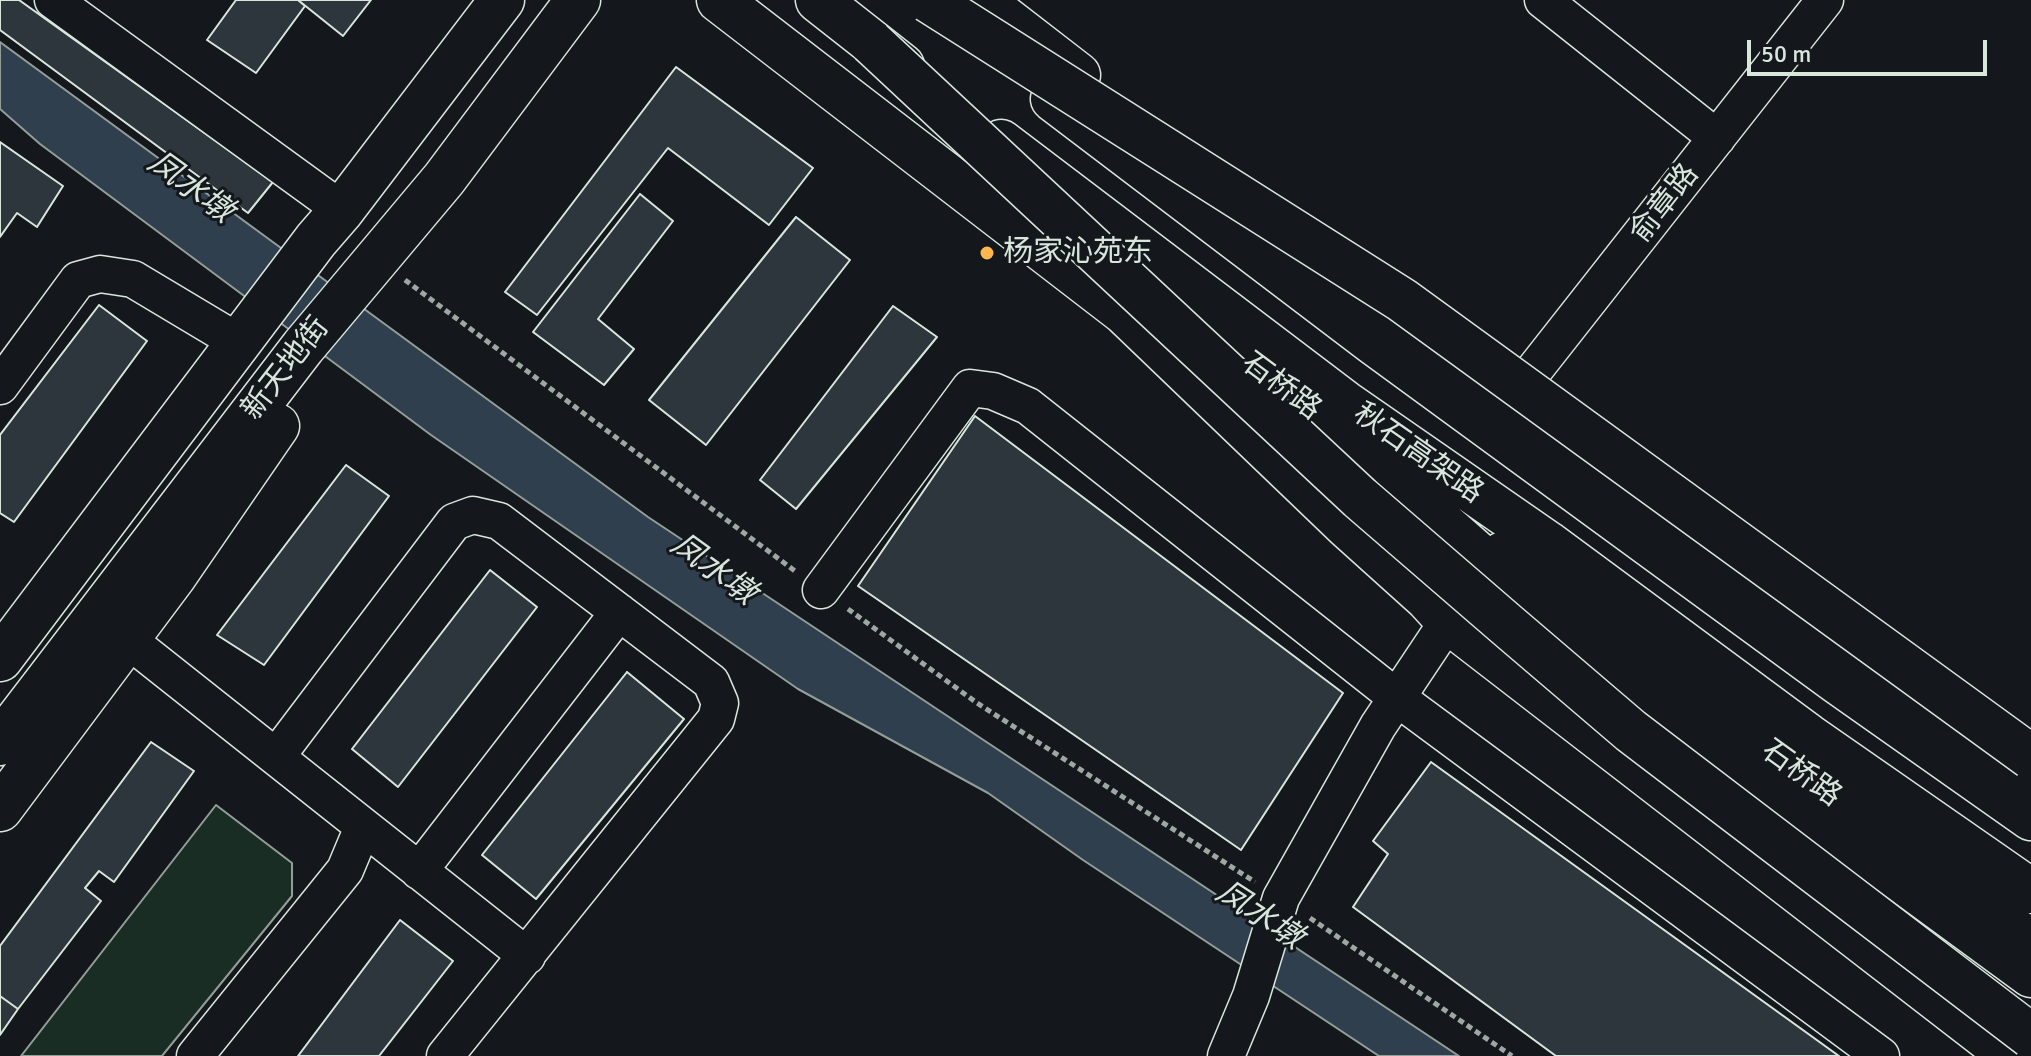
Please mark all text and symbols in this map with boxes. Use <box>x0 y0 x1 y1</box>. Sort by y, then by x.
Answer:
scale bar <box>1751 24 1991 74</box>
text: 50 m <box>1761 39 1811 69</box>
water label: 凤水墩 <box>140 144 240 232</box>
street label: 俞章路 <box>1623 157 1707 251</box>
place label: 杨家沁苑东 <box>1003 235 1153 271</box>
marker: 杨家沁苑东 <box>978 244 996 262</box>
street label: 新天地街 <box>235 311 337 427</box>
street label: 石桥路 <box>1234 346 1328 428</box>
street label: 秋石高架路 <box>1346 396 1490 512</box>
water label: 凤水墩 <box>663 526 763 614</box>
street label: 石桥路 <box>1754 733 1848 815</box>
water label: 凤水墩 <box>1208 874 1310 958</box>

